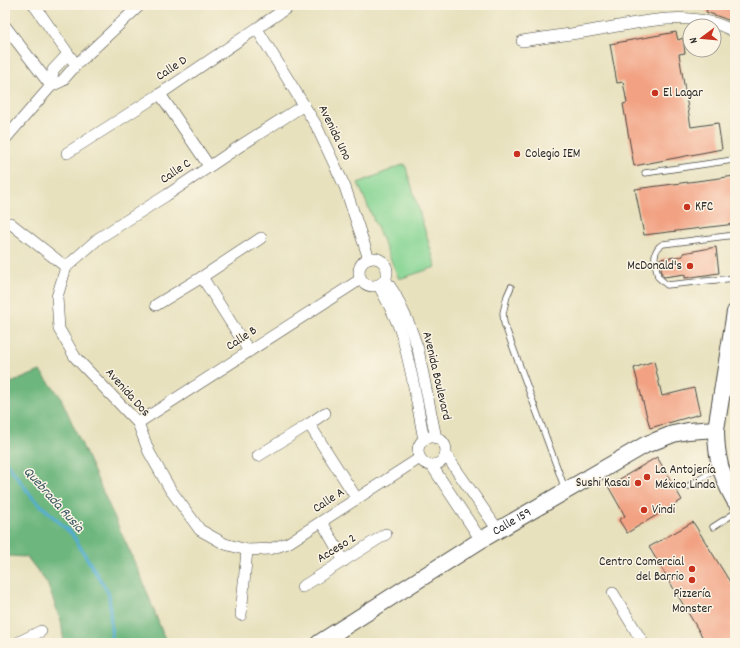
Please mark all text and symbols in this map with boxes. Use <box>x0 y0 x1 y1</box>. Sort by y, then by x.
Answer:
north arrow <box>682 18 722 58</box>
text: N <box>686 35 703 45</box>
street label: Calle D <box>153 51 192 86</box>
place label: El Lagar <box>663 84 703 103</box>
marker: El Lagar <box>650 88 660 98</box>
street label: Avenida Uno <box>312 102 356 164</box>
place label: Colegio IEM <box>525 145 580 164</box>
marker: Colegio IEM <box>512 149 522 159</box>
street label: Calle C <box>157 154 196 189</box>
place label: KFC <box>695 198 714 217</box>
marker: KFC <box>682 202 692 212</box>
place label: McDonald's <box>627 257 682 276</box>
marker: McDonald's <box>685 261 695 271</box>
street label: Calle B <box>223 322 261 356</box>
street label: Avenida Boulevard <box>417 330 455 422</box>
street label: Avenida Dos <box>100 364 154 422</box>
place label: La Antojería México Linda <box>655 461 716 495</box>
water label: Quebrada Rusia <box>18 463 89 538</box>
marker: La Antojería México Linda <box>642 472 652 482</box>
place label: Sushi Kasai <box>576 474 631 493</box>
marker: Sushi Kasai <box>633 478 643 488</box>
street label: Calle A <box>309 484 349 518</box>
place label: Vindi <box>652 501 676 520</box>
street label: Calle 159 <box>489 503 535 541</box>
marker: Vindi <box>639 505 649 515</box>
street label: Acceso 2 <box>314 530 360 568</box>
place label: Centro Comercial del Barrio <box>599 553 684 587</box>
marker: Centro Comercial del Barrio <box>687 564 697 574</box>
marker: Pizzería Monster <box>687 575 697 585</box>
place label: Pizzería Monster <box>672 585 712 619</box>

